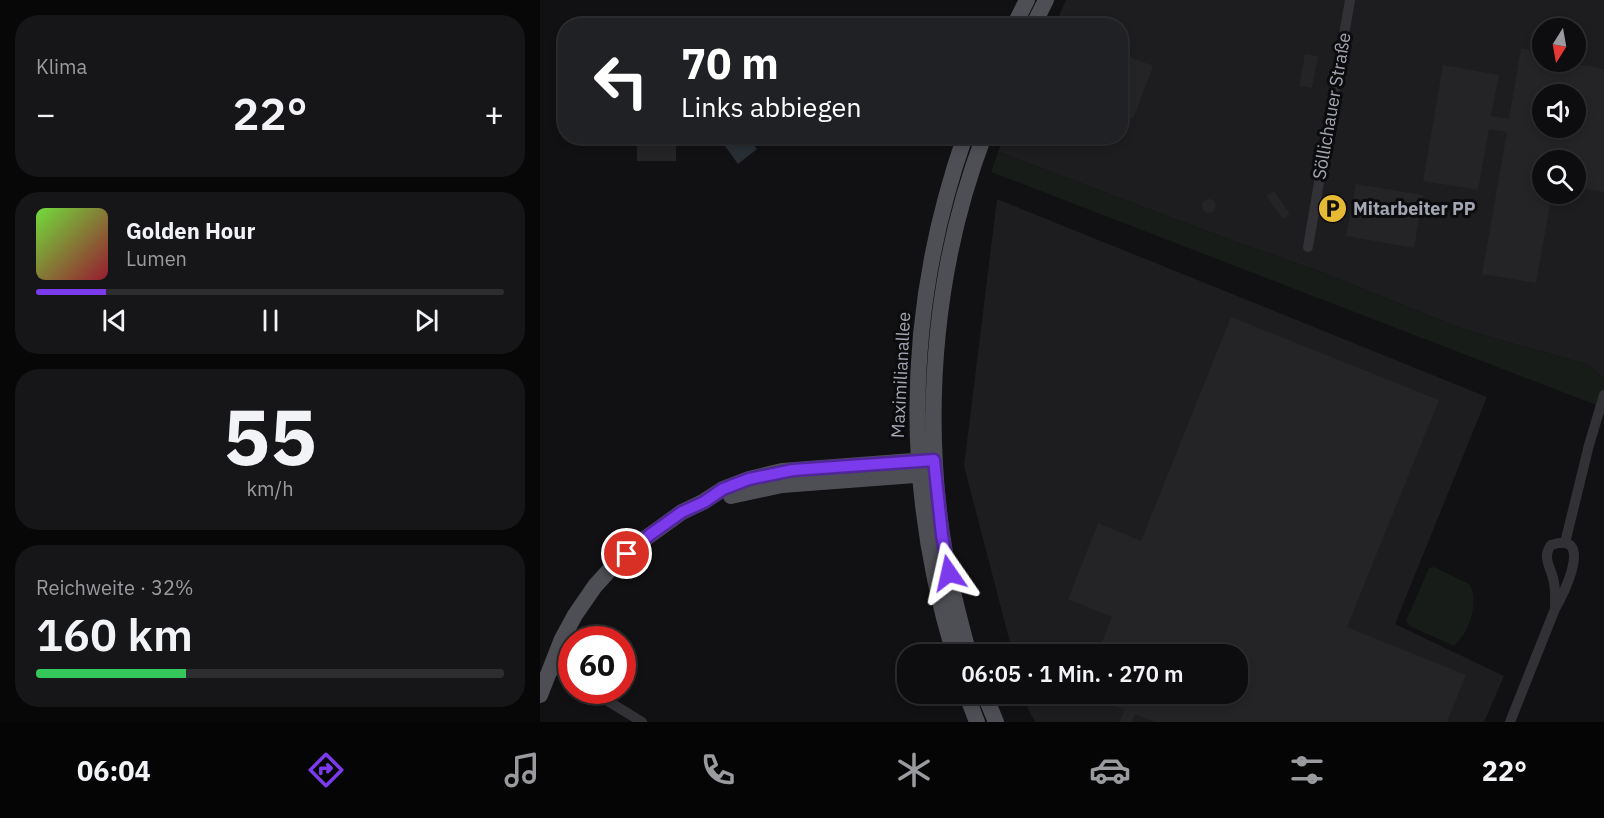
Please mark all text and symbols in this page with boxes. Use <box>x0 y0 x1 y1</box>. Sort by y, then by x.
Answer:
north arrow <box>1532 18 1586 72</box>
map controls <box>1532 18 1586 204</box>
street label: Söllichauer Straße <box>1307 30 1356 181</box>
text: 70 m <box>681 36 779 91</box>
icon: left <box>582 42 660 120</box>
text: Klima <box>36 53 87 80</box>
text: 22° <box>232 84 308 142</box>
button: sound <box>1532 84 1586 138</box>
text: Links abbiegen <box>681 89 862 124</box>
text: − <box>36 92 56 135</box>
text: + <box>484 92 504 135</box>
button: search <box>1532 150 1586 204</box>
parking icon: Mitarbeiter PP <box>1316 193 1348 225</box>
place label: Mitarbeiter PP <box>1353 197 1476 220</box>
text: Golden Hour <box>126 216 255 245</box>
text: Lumen <box>126 245 187 272</box>
icon: previous <box>98 304 131 337</box>
icon: pause <box>254 304 287 337</box>
icon: next <box>410 304 443 337</box>
street label: Maximilianallee <box>886 311 915 439</box>
text: 55 <box>223 385 317 486</box>
text: km/h <box>246 475 294 502</box>
pin <box>601 528 652 579</box>
icon: arrive <box>610 537 643 570</box>
position arrow <box>917 541 981 605</box>
text: Reichweite · 32% <box>36 574 193 601</box>
text: 160 km <box>36 605 193 663</box>
speed limit sign: 60 <box>558 626 636 704</box>
text: 06:05 · 1 Min. · 270 m <box>961 659 1184 688</box>
icon: directions <box>305 749 347 791</box>
icon: music <box>501 749 543 791</box>
icon: phone <box>697 749 739 791</box>
icon: climate <box>893 749 935 791</box>
icon: car <box>1089 749 1131 791</box>
icon: filters <box>1286 749 1328 791</box>
text: 06:04 <box>77 753 151 788</box>
text: 22° <box>1482 753 1527 788</box>

